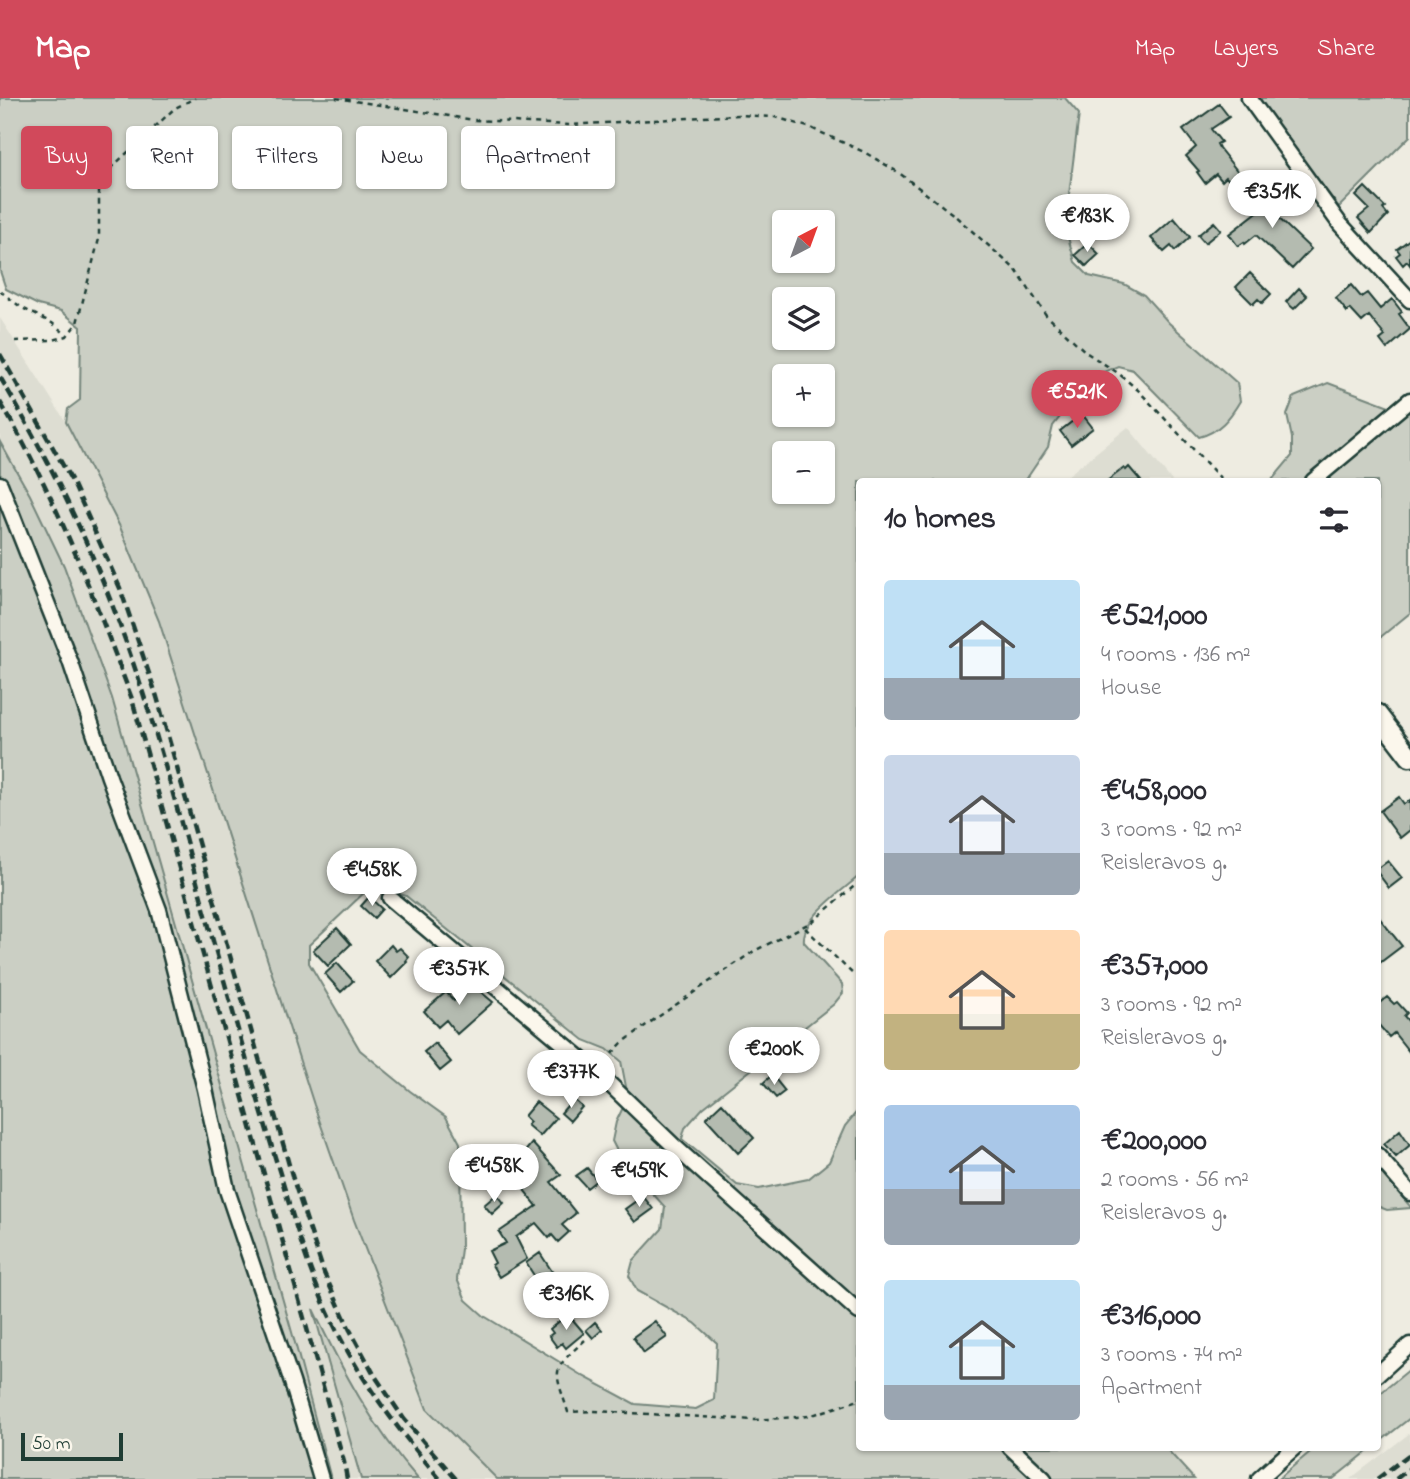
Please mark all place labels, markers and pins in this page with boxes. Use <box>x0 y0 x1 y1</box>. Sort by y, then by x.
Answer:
pin: €351K <box>1223 170 1321 230</box>
pin: €183K <box>1038 194 1136 254</box>
pin: €521K <box>1028 370 1126 430</box>
pin: €458K <box>323 848 421 908</box>
pin: €357K <box>410 948 508 1007</box>
pin: €200K <box>725 1028 823 1087</box>
pin: €377K <box>522 1051 620 1110</box>
pin: €458K <box>445 1144 543 1204</box>
pin: €459K <box>590 1150 688 1209</box>
pin: €316K <box>517 1272 615 1332</box>

